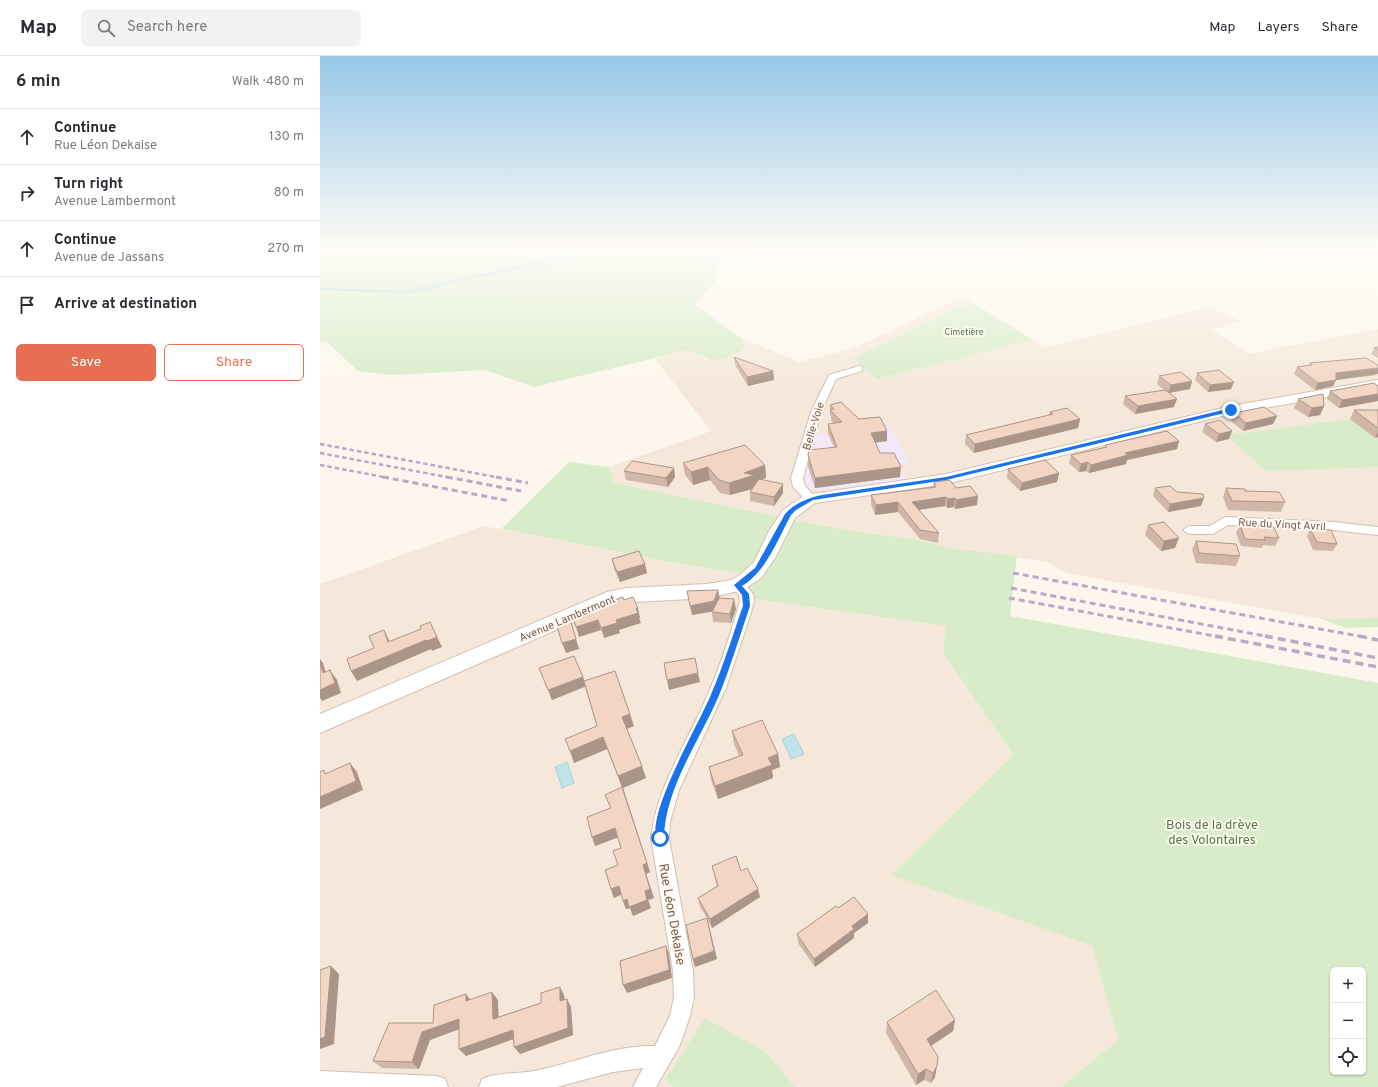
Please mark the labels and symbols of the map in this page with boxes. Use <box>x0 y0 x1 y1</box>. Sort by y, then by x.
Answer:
park label: Cimetière <box>944 327 984 338</box>
street label: Belle-Voie <box>800 400 828 452</box>
route end <box>1222 401 1240 419</box>
street label: Rue du Vingt Avril <box>1238 516 1326 534</box>
street label: Avenue Lambermont <box>517 592 618 646</box>
park label: Bois de la drève des Volontaires <box>1166 818 1258 849</box>
route start <box>651 829 669 847</box>
street label: Rue Léon Dekaise <box>654 862 688 966</box>

